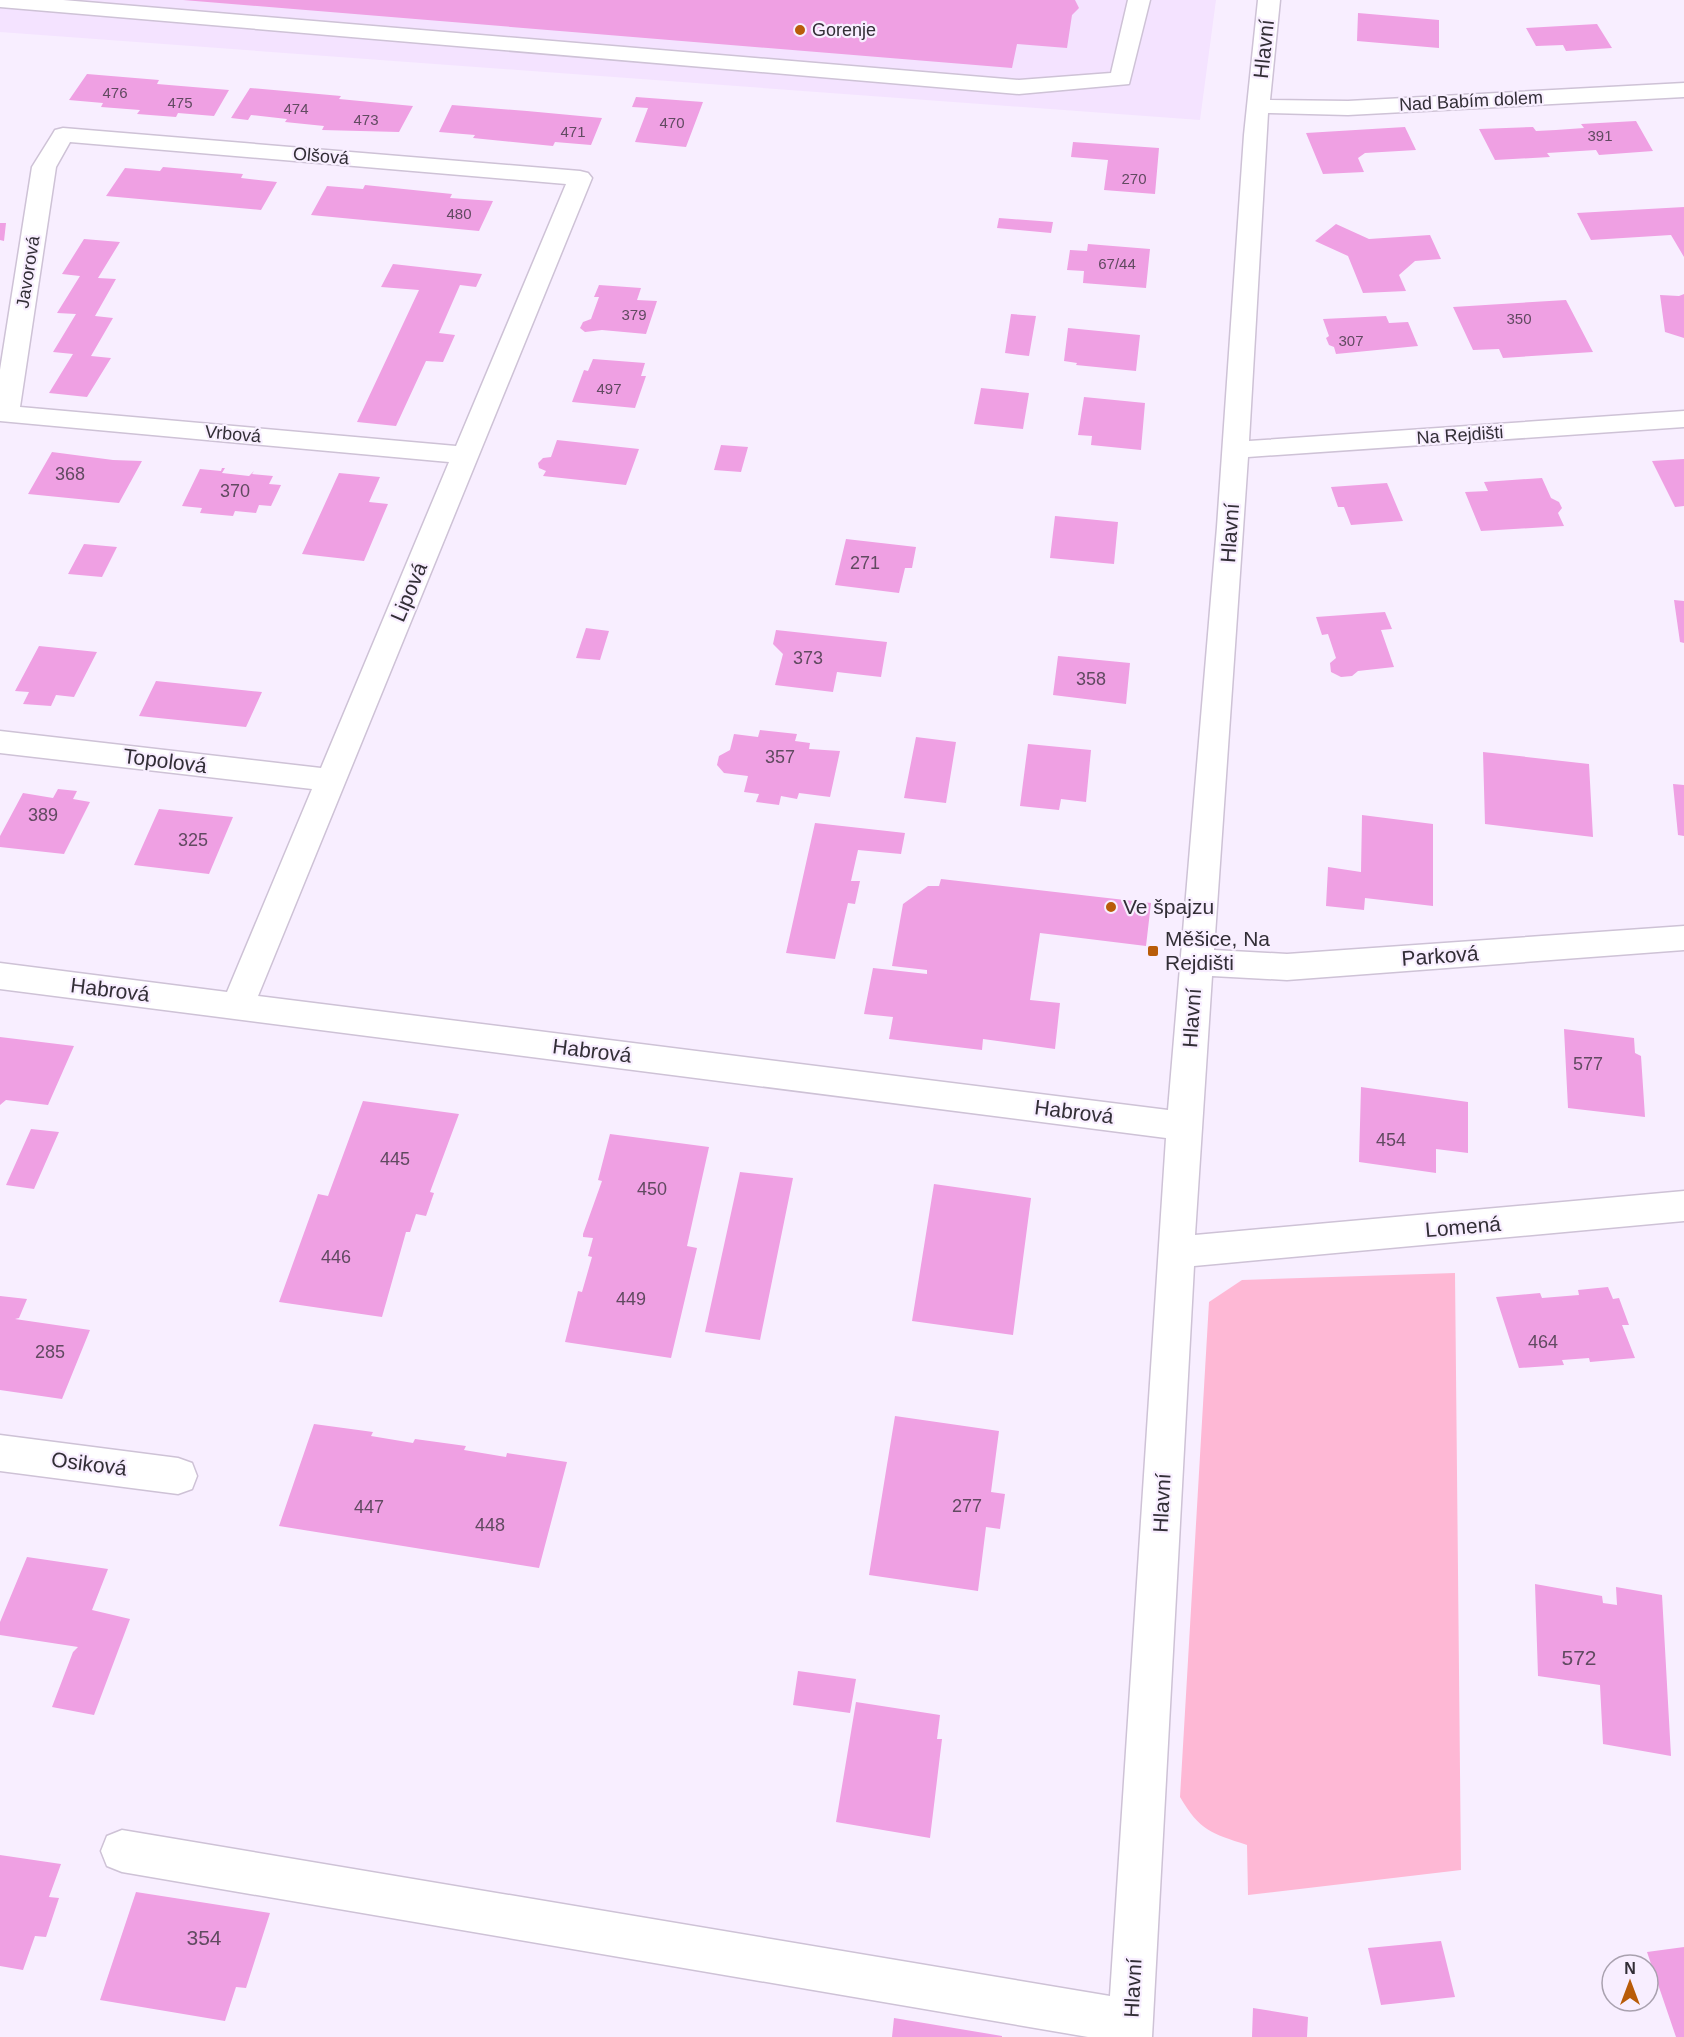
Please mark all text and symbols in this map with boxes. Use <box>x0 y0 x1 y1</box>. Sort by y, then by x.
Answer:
street label: Hlavní <box>1249 18 1278 80</box>
place label: Gorenje <box>812 20 876 40</box>
marker: Gorenje <box>793 23 807 37</box>
house number: 476 <box>102 84 128 101</box>
street label: Nad Babím dolem <box>1399 87 1543 115</box>
house number: 475 <box>167 94 193 111</box>
house number: 474 <box>283 100 309 117</box>
house number: 473 <box>353 111 379 128</box>
house number: 470 <box>659 114 685 131</box>
house number: 471 <box>560 123 586 140</box>
house number: 391 <box>1587 127 1613 144</box>
street label: Olšová <box>292 144 351 168</box>
house number: 270 <box>1121 170 1147 187</box>
house number: 480 <box>446 205 472 222</box>
street label: Javorová <box>12 233 44 310</box>
house number: 67/44 <box>1098 255 1136 272</box>
house number: 379 <box>621 306 647 323</box>
house number: 350 <box>1506 310 1532 327</box>
house number: 307 <box>1338 332 1364 349</box>
house number: 497 <box>596 380 622 397</box>
street label: Vrbová <box>204 422 263 447</box>
street label: Na Rejdišti <box>1416 422 1504 448</box>
house number: 368 <box>55 464 85 484</box>
house number: 370 <box>220 481 250 501</box>
street label: Hlavní <box>1216 502 1243 563</box>
house number: 271 <box>850 553 880 573</box>
street label: Lipová <box>386 559 431 625</box>
house number: 373 <box>793 648 823 668</box>
house number: 358 <box>1076 669 1106 689</box>
street label: Topolová <box>122 744 208 777</box>
house number: 357 <box>765 747 795 767</box>
house number: 389 <box>28 805 58 825</box>
house number: 325 <box>178 830 208 850</box>
place label: Ve špajzu <box>1123 895 1214 918</box>
marker: Ve špajzu <box>1104 900 1118 914</box>
place label: Měšice, Na Rejdišti <box>1165 927 1270 974</box>
street label: Parková <box>1401 941 1480 970</box>
marker: Měšice, Na Rejdišti <box>1146 944 1160 958</box>
street label: Habrová <box>69 973 151 1006</box>
street label: Hlavní <box>1178 987 1205 1048</box>
street label: Habrová <box>551 1034 633 1067</box>
house number: 577 <box>1573 1054 1603 1074</box>
street label: Habrová <box>1033 1095 1115 1128</box>
house number: 454 <box>1376 1130 1406 1150</box>
house number: 445 <box>380 1149 410 1169</box>
house number: 450 <box>637 1179 667 1199</box>
street label: Lomená <box>1424 1212 1502 1241</box>
house number: 446 <box>321 1247 351 1267</box>
house number: 449 <box>616 1289 646 1309</box>
house number: 464 <box>1528 1332 1558 1352</box>
house number: 285 <box>35 1342 65 1362</box>
street label: Osiková <box>50 1447 128 1480</box>
street label: Hlavní <box>1148 1472 1175 1533</box>
house number: 277 <box>952 1496 982 1516</box>
house number: 447 <box>354 1497 384 1517</box>
house number: 448 <box>475 1515 505 1535</box>
house number: 572 <box>1561 1646 1597 1669</box>
house number: 354 <box>186 1926 222 1949</box>
north arrow <box>1600 1953 1660 2013</box>
street label: Hlavní <box>1119 1957 1146 2018</box>
text: N <box>1624 1960 1636 1977</box>

